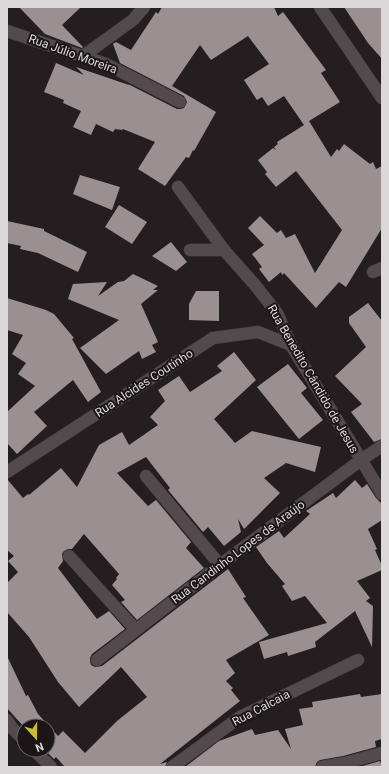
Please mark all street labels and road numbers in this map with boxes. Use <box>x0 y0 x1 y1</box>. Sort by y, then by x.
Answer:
street label: Rua Júlio Moreira <box>27 31 119 77</box>
street label: Rua Benedito Cândido de Jesus <box>265 302 361 456</box>
street label: Rua Alcides Coutinho <box>92 346 196 420</box>
street label: Rua Candinho Lopes de Araújo <box>169 497 308 607</box>
street label: Rua Calcaia <box>230 687 292 729</box>

